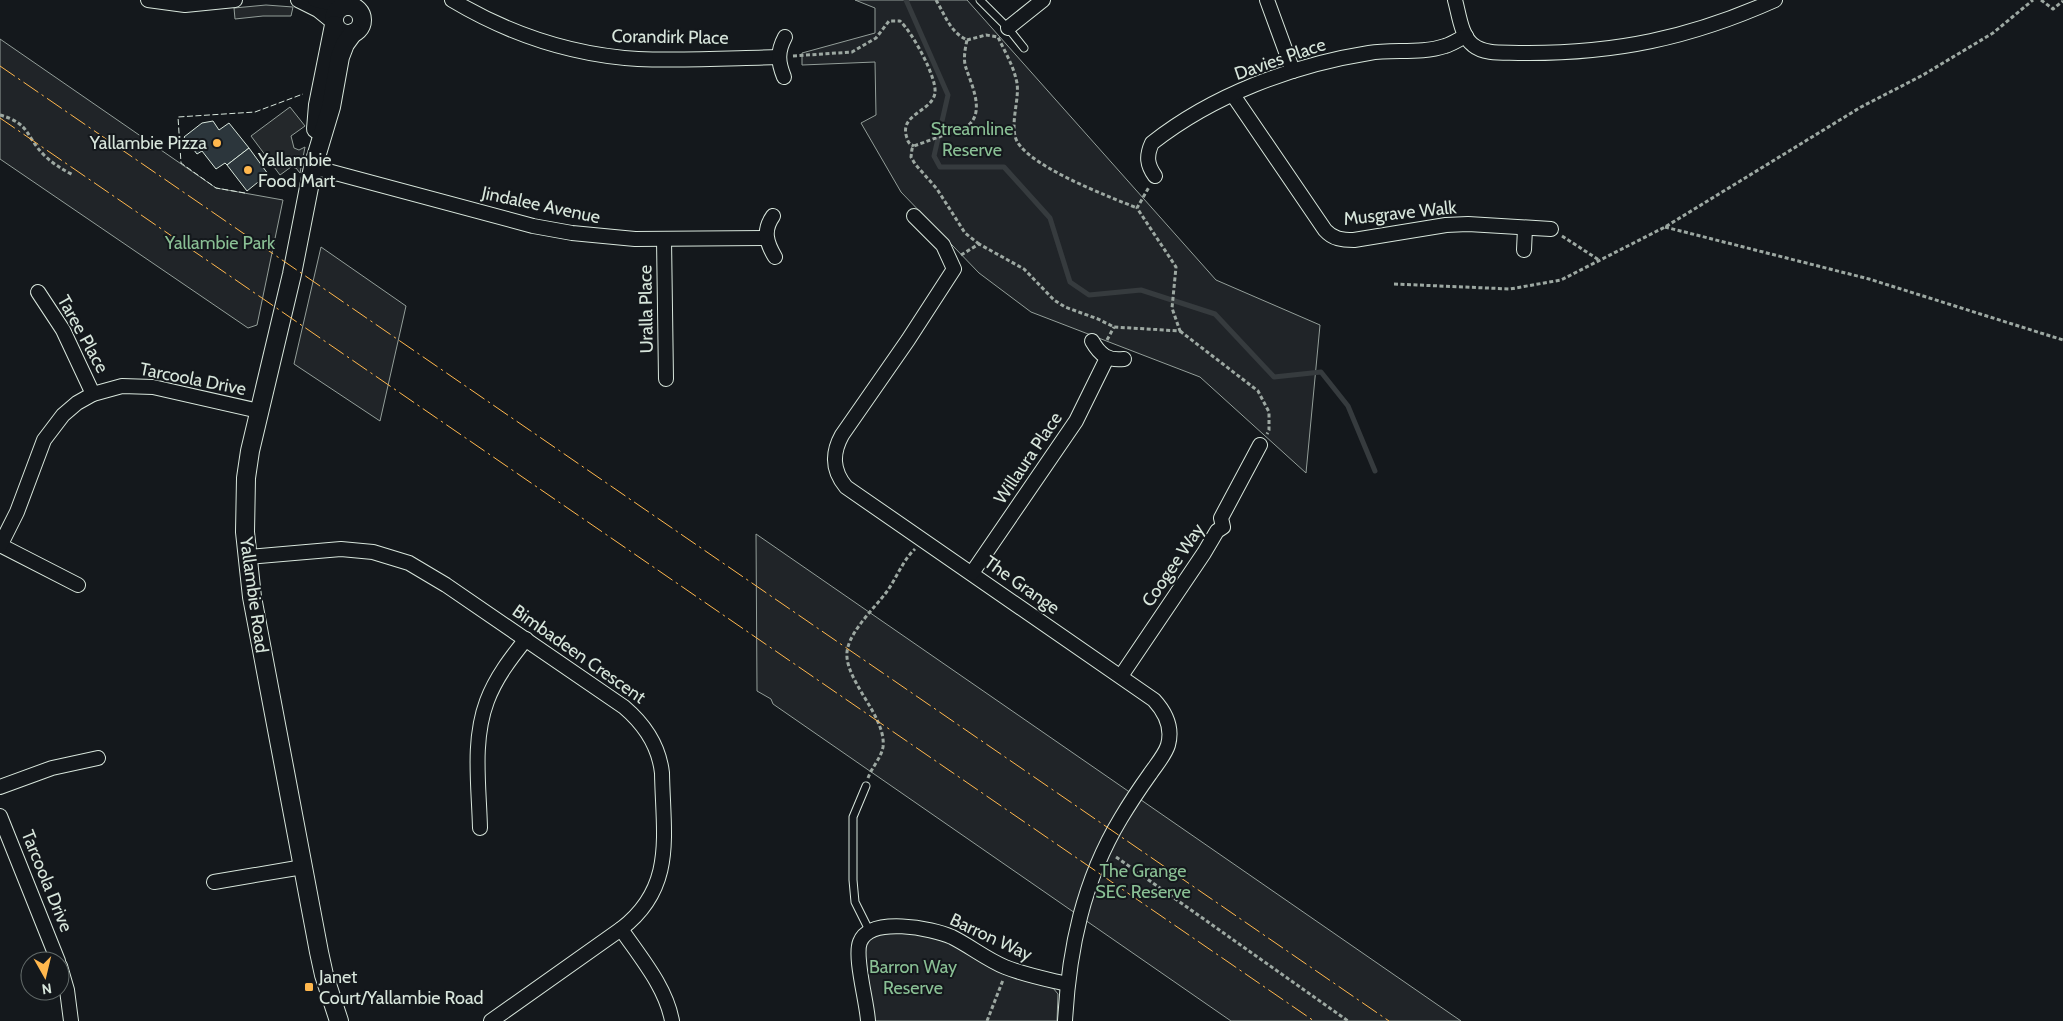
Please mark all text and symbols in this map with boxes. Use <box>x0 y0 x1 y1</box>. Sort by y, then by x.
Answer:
street label: Corandirk Place <box>611 25 729 49</box>
street label: Davies Place <box>1231 33 1329 85</box>
park label: Streamline Reserve <box>931 118 1013 161</box>
place label: Yallambie Pizza <box>89 132 207 154</box>
marker: Yallambie Pizza <box>211 137 223 149</box>
place label: Yallambie Food Mart <box>257 149 335 192</box>
marker: Yallambie Food Mart <box>242 164 254 176</box>
street label: Jindalee Avenue <box>479 181 602 228</box>
street label: Musgrave Walk <box>1342 196 1458 230</box>
park label: Yallambie Park <box>164 232 276 254</box>
street label: Uralla Place <box>634 265 658 353</box>
street label: Taree Place <box>53 291 113 377</box>
street label: Tarcoola Drive <box>138 358 248 400</box>
street label: Willaura Place <box>989 408 1067 508</box>
street label: Coogee Way <box>1137 519 1209 611</box>
street label: Yallambie Road <box>235 535 273 654</box>
street label: The Grange <box>980 551 1064 619</box>
street label: Bimbadeen Crescent <box>508 600 650 708</box>
street label: Tarcoola Drive <box>17 827 77 935</box>
park label: The Grange SEC Reserve <box>1095 860 1191 903</box>
street label: Barron Way <box>946 908 1036 966</box>
north arrow <box>20 951 70 1001</box>
park label: Barron Way Reserve <box>869 956 957 999</box>
place label: Janet Court/Yallambie Road <box>318 966 484 1009</box>
text: N <box>41 979 53 998</box>
marker: Janet Court/Yallambie Road <box>303 981 315 993</box>

